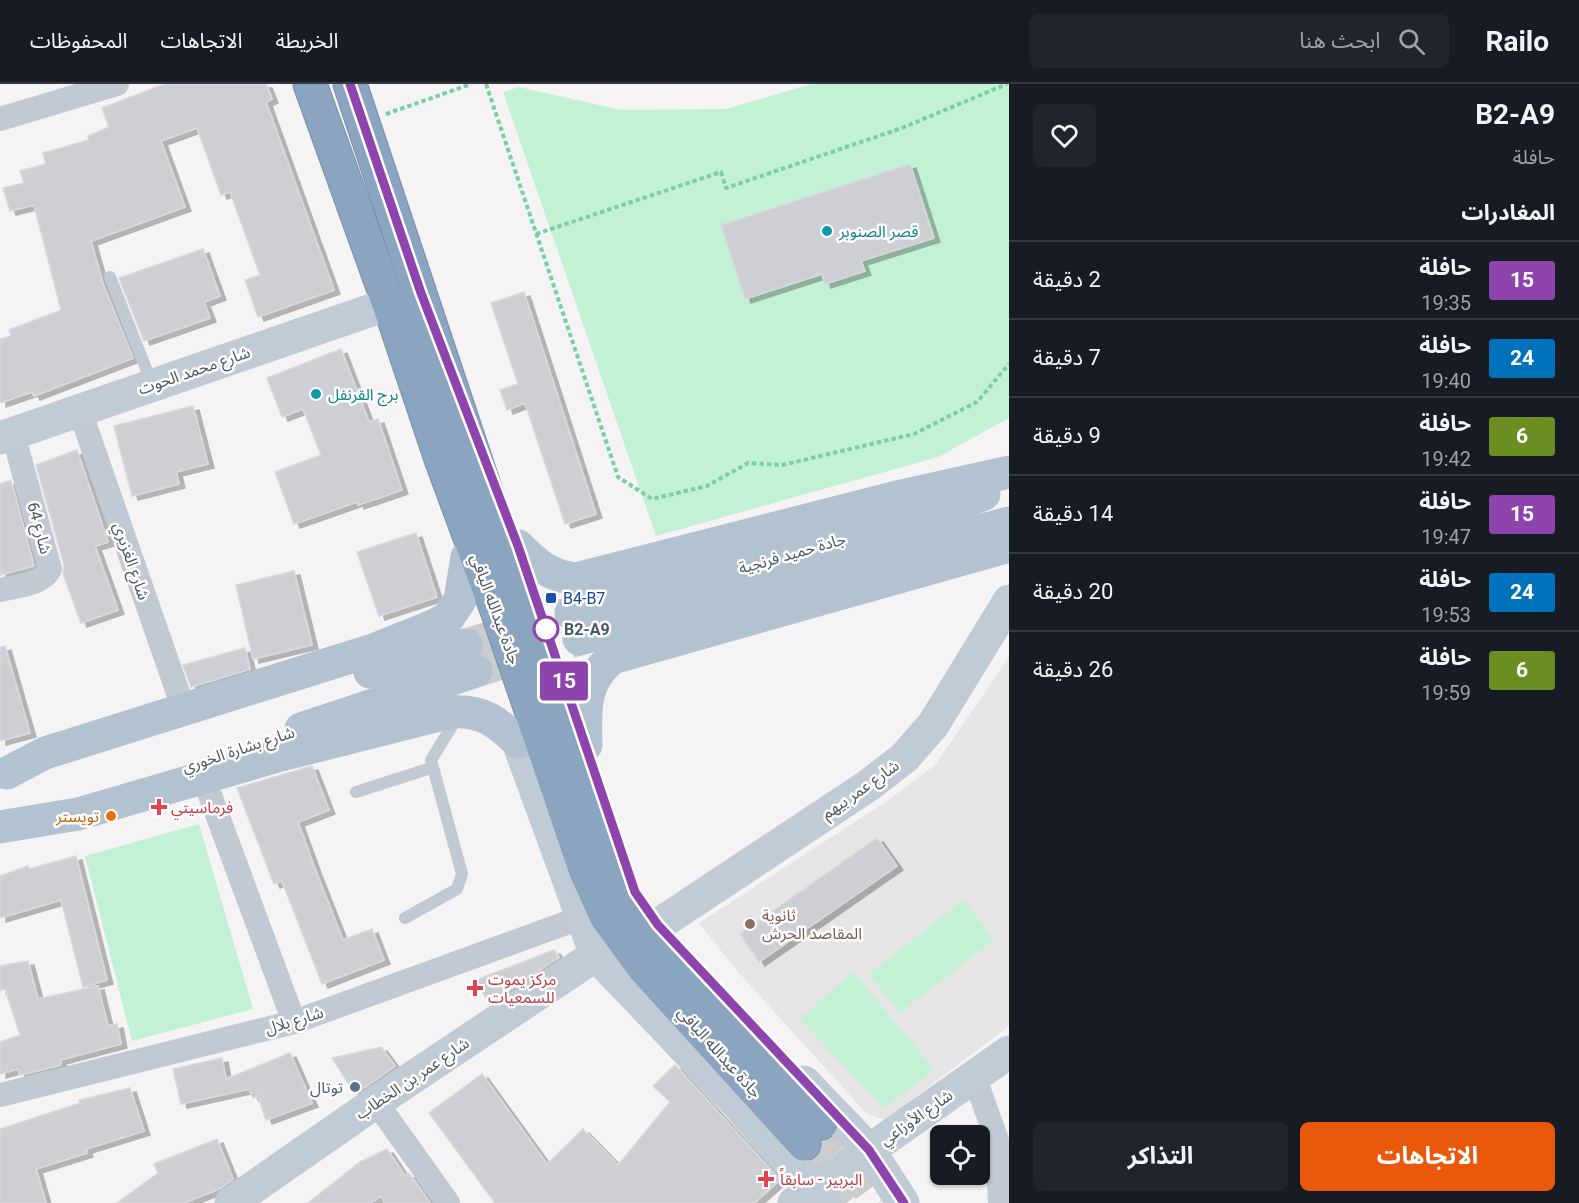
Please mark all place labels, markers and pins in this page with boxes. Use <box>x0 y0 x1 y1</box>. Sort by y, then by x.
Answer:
place label: قصر الصنوبر <box>838 222 918 241</box>
marker: قصر الصنوبر <box>820 224 834 238</box>
place label: برج القرنفل <box>328 385 398 407</box>
marker: برج القرنفل <box>309 387 323 401</box>
place label: B4-B7 <box>563 589 605 608</box>
marker: B4-B7 <box>544 591 558 605</box>
marker: B2-A9 <box>533 616 559 642</box>
place label: B2-A9 <box>564 620 610 639</box>
place label: فرماسيتي <box>171 798 233 820</box>
marker: فرماسيتي <box>152 800 166 814</box>
place label: تويستر <box>55 807 99 826</box>
marker: تويستر <box>104 809 118 823</box>
place label: ثانوية المقاصد الحرش <box>762 906 862 943</box>
marker: ثانوية المقاصد الحرش <box>743 917 757 931</box>
place label: مركز يموت للسمعيات <box>488 970 556 1007</box>
marker: مركز يموت للسمعيات <box>466 979 484 997</box>
place label: توتال <box>310 1078 343 1098</box>
marker: توتال <box>348 1080 362 1094</box>
place label: البربير - سابقاً <box>779 1167 862 1189</box>
marker: البربير - سابقاً <box>757 1170 775 1188</box>

